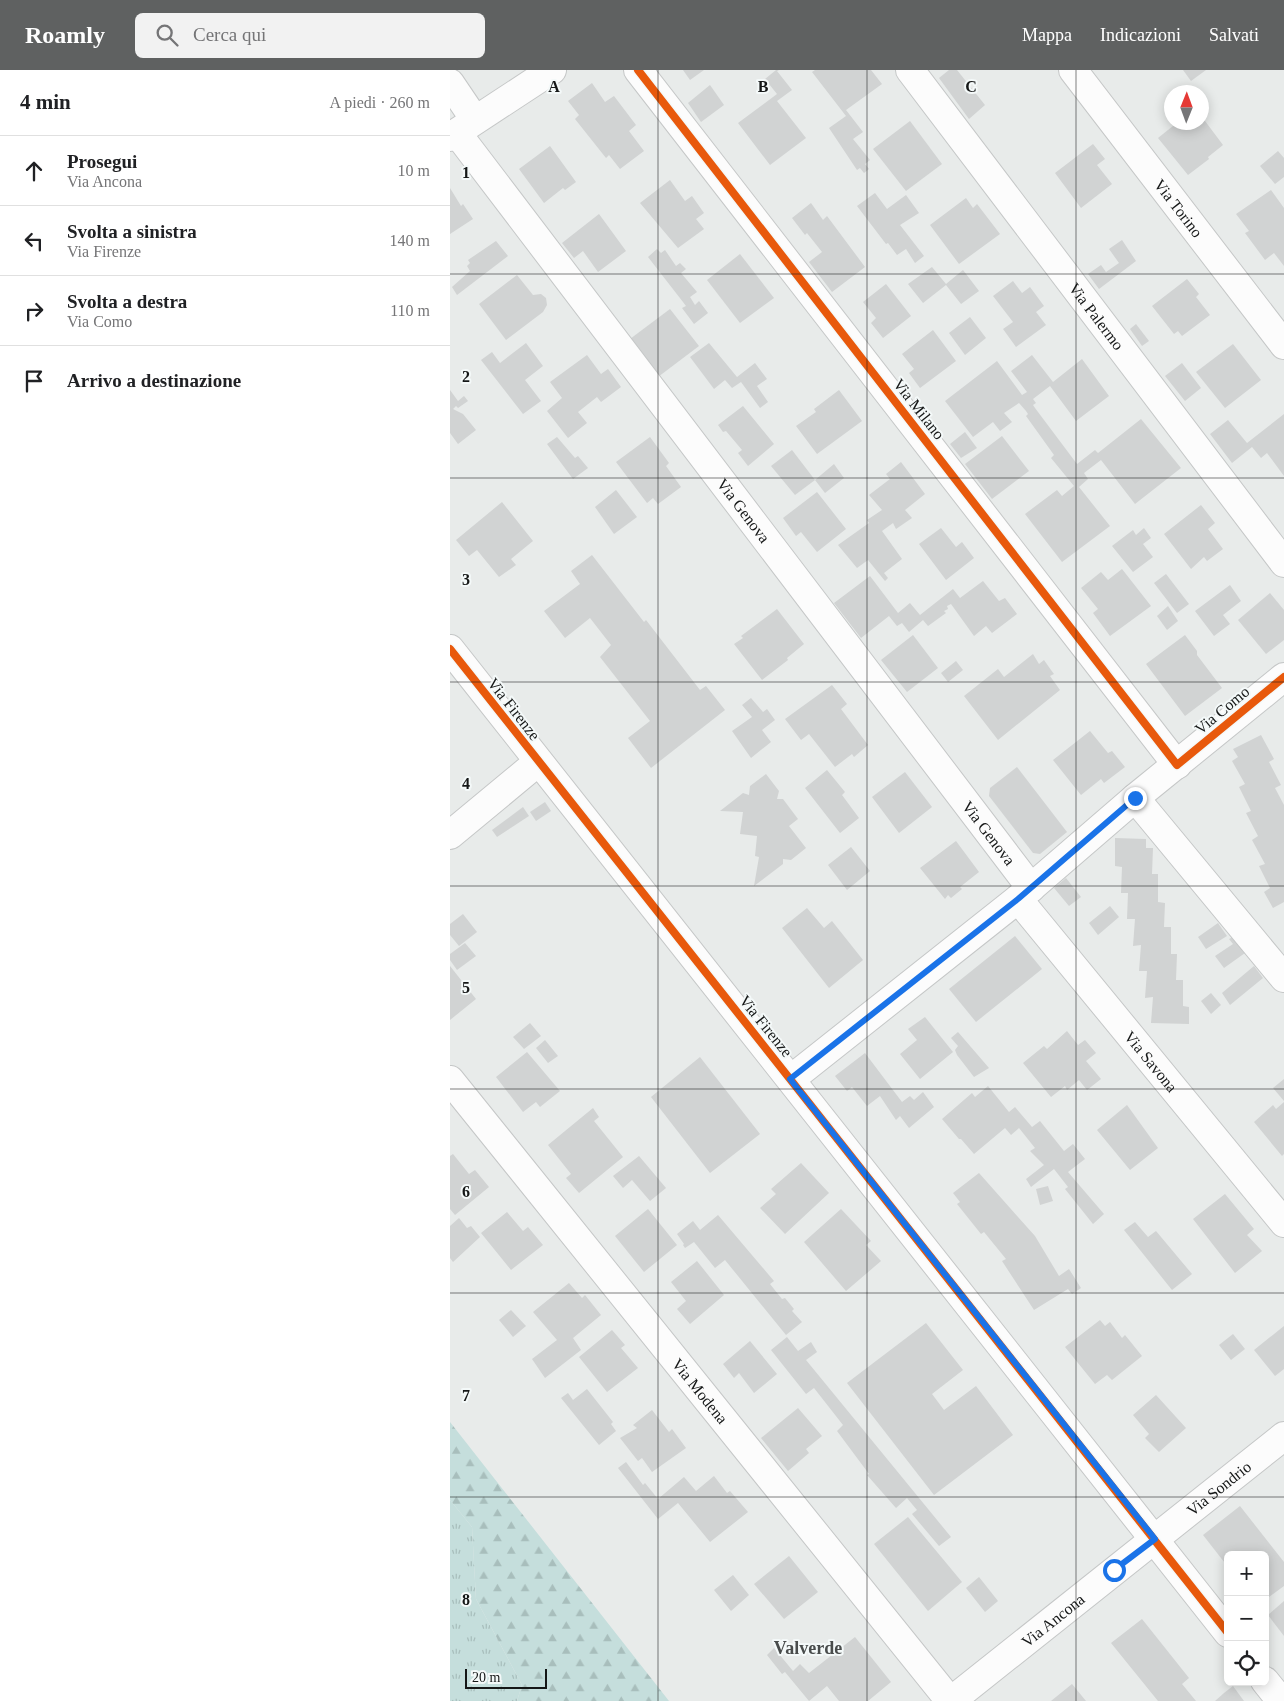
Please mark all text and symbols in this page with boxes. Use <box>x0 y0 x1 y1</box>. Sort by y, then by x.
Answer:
search box <box>135 13 485 58</box>
icon: search <box>153 21 181 49</box>
text: Roamly <box>25 22 105 48</box>
text: Cerca qui <box>193 24 266 45</box>
text: Mappa <box>1022 25 1072 45</box>
text: Indicazioni <box>1100 25 1181 45</box>
text: Salvati <box>1209 25 1259 45</box>
text: A <box>548 78 560 95</box>
text: B <box>758 78 769 95</box>
text: C <box>965 78 977 95</box>
north arrow <box>1164 85 1209 130</box>
text: 4 min <box>20 90 71 114</box>
text: A piedi · 260 m <box>330 94 430 111</box>
text: Prosegui <box>67 151 137 172</box>
icon: ahead <box>20 157 48 185</box>
text: 10 m <box>398 162 430 179</box>
text: 1 <box>462 164 470 181</box>
text: Via Ancona <box>67 173 142 190</box>
street label: Via Torino <box>1151 176 1206 240</box>
text: Svolta a sinistra <box>67 221 197 242</box>
icon: left <box>20 227 48 255</box>
text: 140 m <box>390 232 430 249</box>
text: Via Firenze <box>67 243 141 260</box>
street label: Via Palermo <box>1066 279 1128 353</box>
text: Svolta a destra <box>67 291 187 312</box>
icon: right <box>20 297 48 325</box>
text: 110 m <box>390 302 430 319</box>
text: Via Como <box>67 313 132 330</box>
icon: arrive <box>20 367 48 395</box>
text: 2 <box>462 368 470 385</box>
text: Arrivo a destinazione <box>67 370 241 391</box>
street label: Via Milano <box>890 375 948 443</box>
street label: Via Genova <box>714 475 774 546</box>
text: 3 <box>462 571 470 588</box>
street label: Via Firenze <box>484 675 544 743</box>
street label: Via Como <box>1192 683 1252 737</box>
text: 4 <box>462 775 470 792</box>
route end <box>1124 787 1147 810</box>
street label: Via Genova <box>959 797 1019 868</box>
text: 5 <box>462 979 470 996</box>
street label: Via Firenze <box>736 992 796 1060</box>
street label: Via Savona <box>1121 1028 1181 1095</box>
text: 6 <box>462 1183 470 1200</box>
street label: Via Modena <box>669 1355 731 1427</box>
text: 7 <box>462 1387 470 1404</box>
street label: Via Sondrio <box>1183 1457 1254 1519</box>
map controls <box>1224 1551 1269 1686</box>
button: + <box>1224 1551 1269 1596</box>
route start <box>1103 1559 1126 1582</box>
street label: Via Ancona <box>1018 1590 1087 1650</box>
text: 8 <box>462 1591 470 1608</box>
button: − <box>1224 1596 1269 1641</box>
district label: Valverde <box>774 1638 842 1658</box>
button: locate <box>1224 1641 1269 1686</box>
scale bar <box>465 1666 548 1689</box>
text: 20 m <box>472 1670 500 1685</box>

